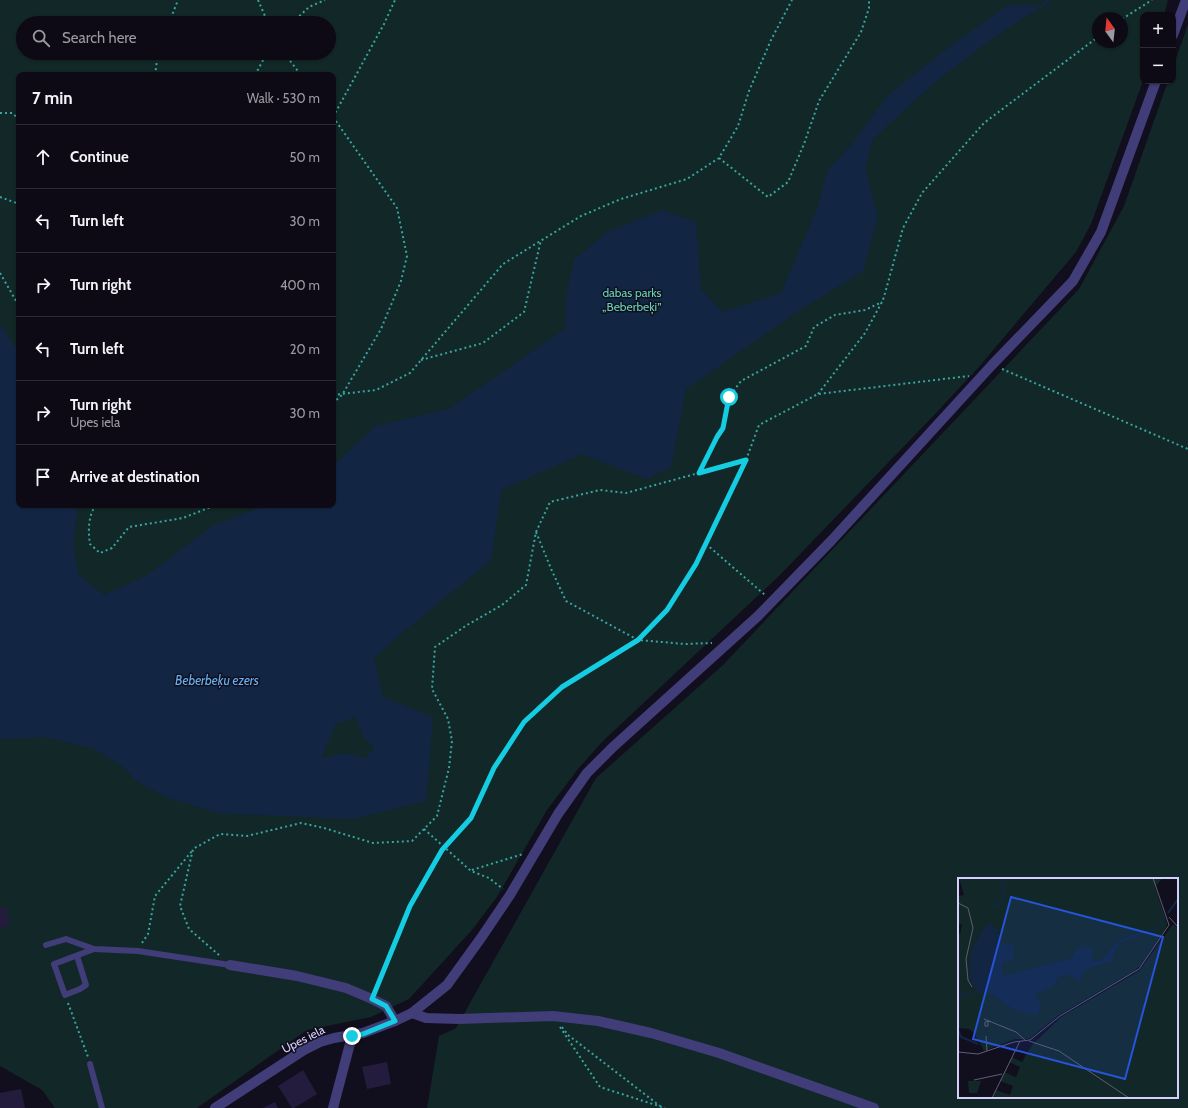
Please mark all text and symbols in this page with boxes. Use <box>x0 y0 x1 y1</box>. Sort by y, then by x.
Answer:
north arrow <box>1092 12 1128 48</box>
map controls <box>1140 12 1176 84</box>
button: + <box>1140 12 1176 48</box>
search box <box>16 16 336 60</box>
icon: search <box>30 27 52 49</box>
text: Search here <box>62 29 137 47</box>
button: − <box>1140 48 1176 84</box>
text: 7 min <box>32 88 73 108</box>
text: Walk · 530 m <box>247 90 320 106</box>
icon: ahead <box>32 146 54 168</box>
text: Continue <box>70 148 129 166</box>
text: 50 m <box>290 149 320 165</box>
icon: left <box>32 210 54 232</box>
text: Turn left <box>70 212 124 230</box>
text: 30 m <box>290 213 320 229</box>
icon: right <box>32 274 54 296</box>
text: Turn right <box>70 276 131 294</box>
text: 400 m <box>280 277 320 293</box>
park label: dabas parks „Beberbeķi” <box>602 285 662 315</box>
icon: left <box>32 338 54 360</box>
text: Turn left <box>70 340 124 358</box>
text: 20 m <box>290 341 320 357</box>
route start <box>720 388 738 406</box>
text: Turn right <box>70 396 131 414</box>
icon: right <box>32 402 54 424</box>
text: 30 m <box>290 405 320 421</box>
text: Upes iela <box>70 414 120 430</box>
icon: arrive <box>32 466 54 488</box>
text: Arrive at destination <box>70 468 200 486</box>
water label: Beberbeķu ezers <box>175 672 259 688</box>
inset map <box>958 878 1178 1098</box>
street label: Upes iela <box>279 1022 327 1056</box>
route end <box>343 1027 361 1045</box>

